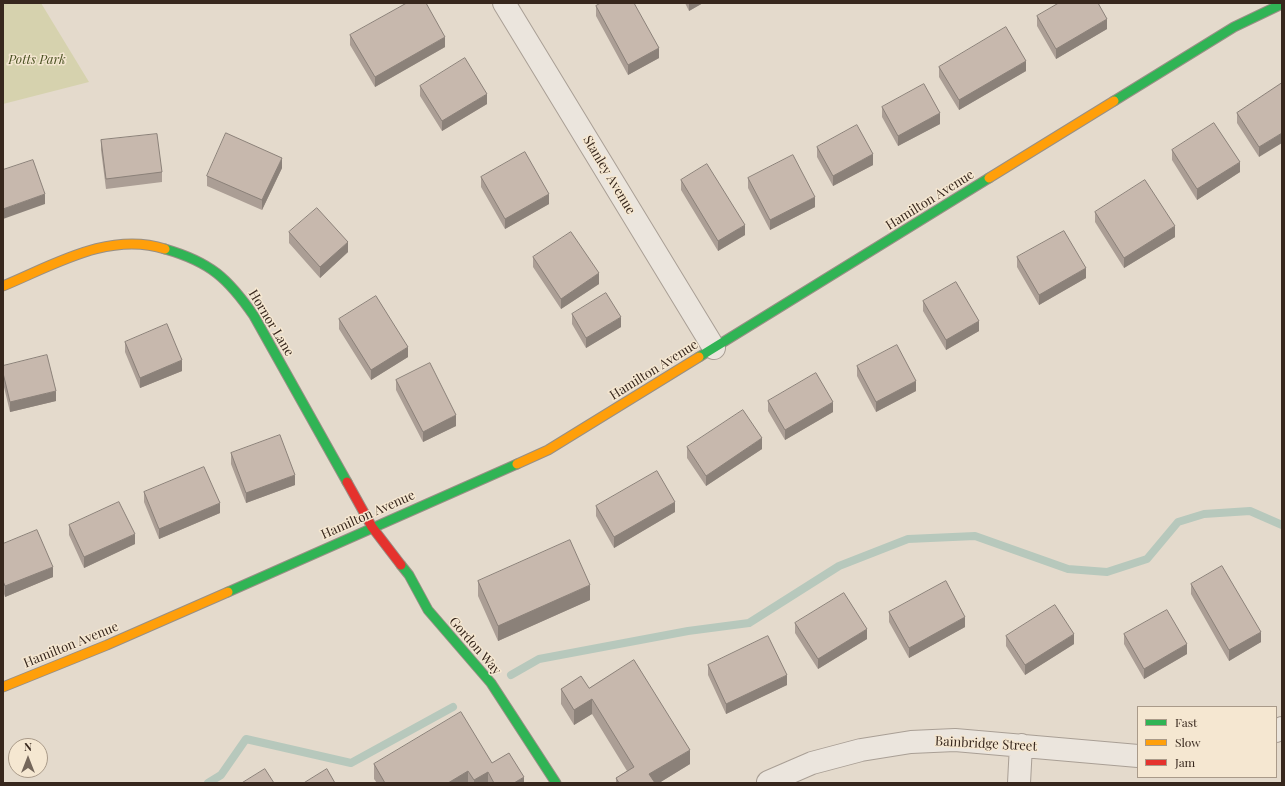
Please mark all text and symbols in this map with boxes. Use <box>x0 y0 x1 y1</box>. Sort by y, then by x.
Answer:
park label: Potts Park <box>8 52 66 68</box>
street label: Stanley Avenue <box>580 133 638 217</box>
street label: Hamilton Avenue <box>883 167 977 233</box>
street label: Hornor Lane <box>245 287 297 359</box>
street label: Hamilton Avenue <box>607 337 701 403</box>
street label: Hamilton Avenue <box>319 487 417 543</box>
street label: Gordon Way <box>446 614 504 678</box>
street label: Hamilton Avenue <box>21 619 121 671</box>
legend <box>1137 706 1277 778</box>
text: Fast <box>1175 714 1197 730</box>
street label: Bainbridge Street <box>935 734 1037 754</box>
text: Slow <box>1175 734 1201 750</box>
north arrow <box>8 738 48 778</box>
text: N <box>24 739 32 754</box>
text: Jam <box>1175 754 1195 770</box>

